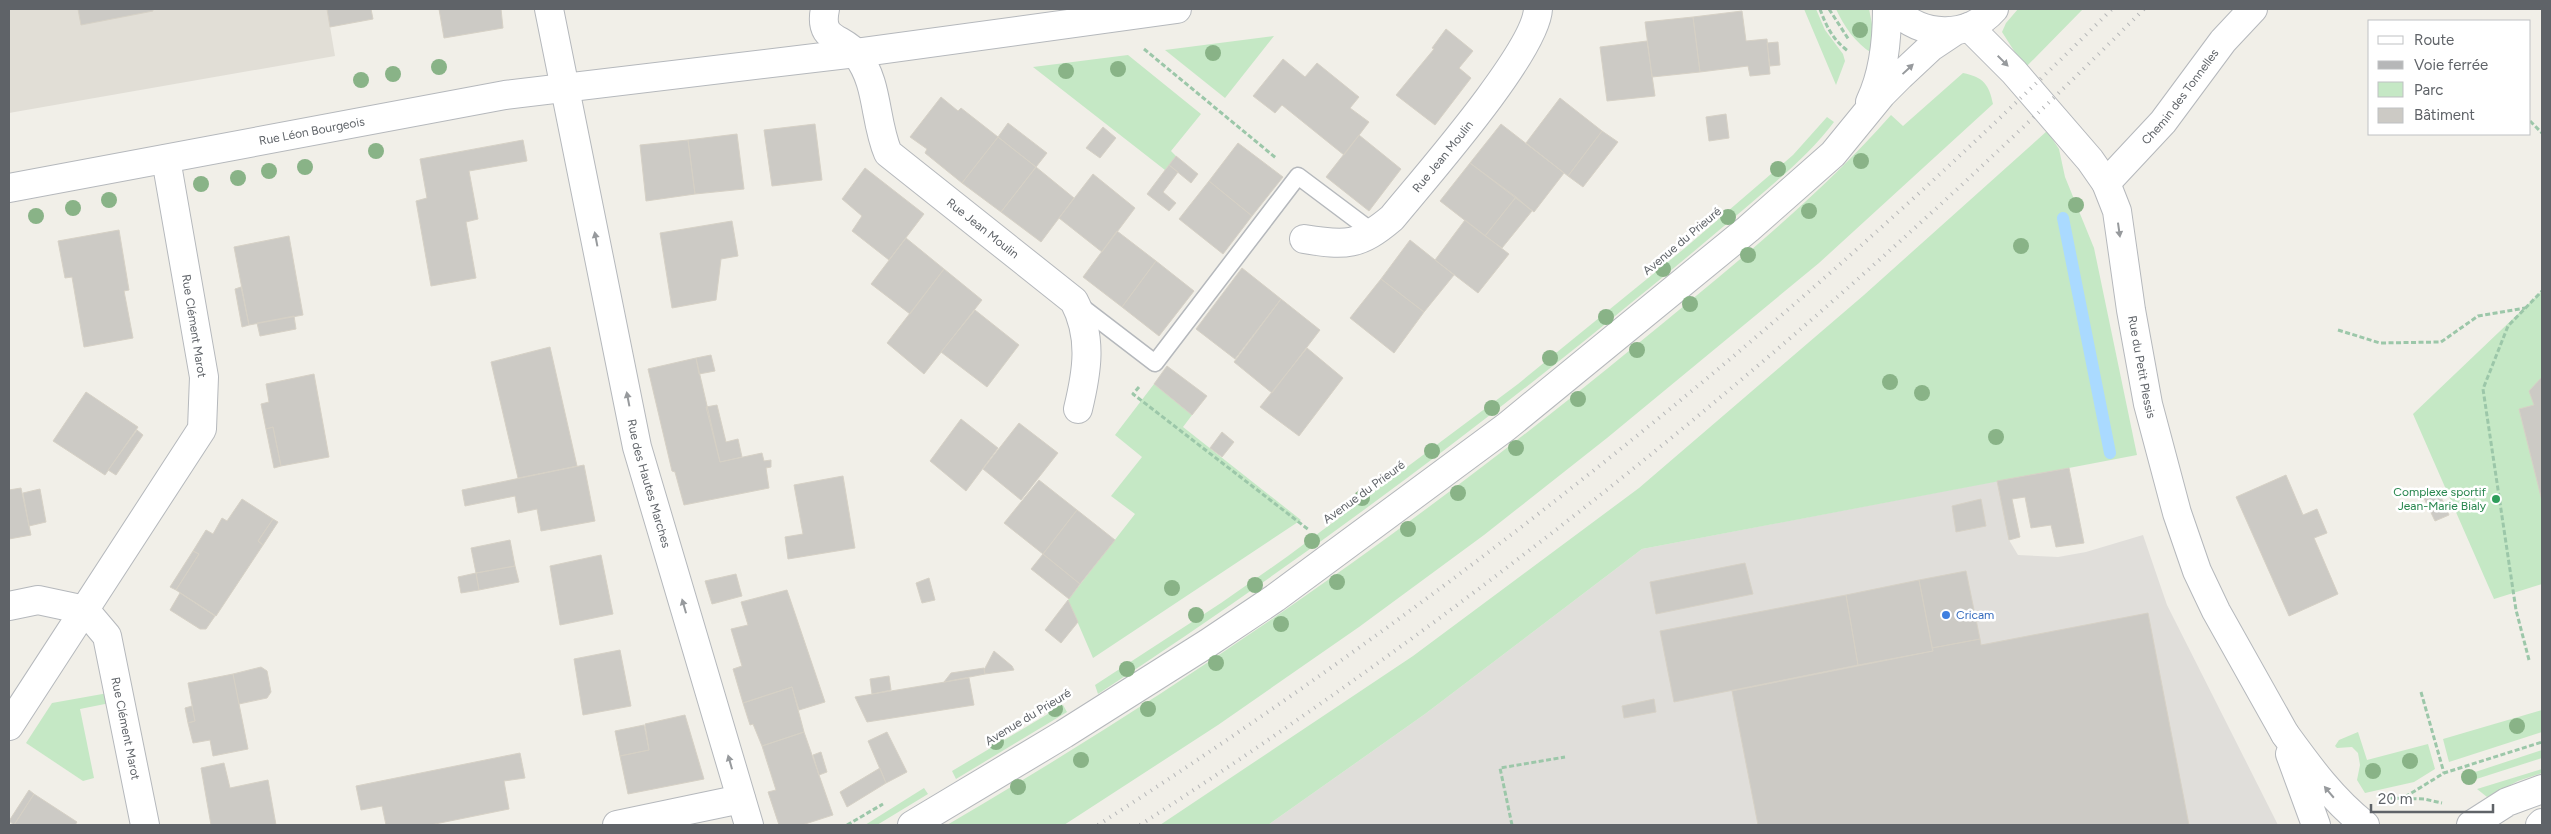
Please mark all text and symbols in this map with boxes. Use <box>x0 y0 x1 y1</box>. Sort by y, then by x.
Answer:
legend <box>2368 20 2531 135</box>
text: Route <box>2414 31 2454 49</box>
street label: Chemin des Tonnelles <box>2139 46 2222 147</box>
one-way arrow <box>1997 55 2009 67</box>
text: Voie ferrée <box>2414 56 2488 74</box>
one-way arrow <box>1901 63 1913 75</box>
text: Parc <box>2414 81 2443 99</box>
text: Bâtiment <box>2414 106 2475 124</box>
street label: Rue Léon Bourgeois <box>258 114 366 148</box>
street label: Rue Jean Moulin <box>1409 118 1476 195</box>
street label: Rue Jean Moulin <box>944 195 1022 261</box>
street label: Avenue du Prieuré <box>1640 204 1724 278</box>
one-way arrow <box>2116 222 2124 238</box>
one-way arrow <box>591 231 599 247</box>
street label: Rue Clément Marot <box>179 273 209 379</box>
street label: Rue du Petit Plessis <box>2125 314 2159 420</box>
one-way arrow <box>623 390 631 406</box>
street label: Rue des Hautes Marches <box>625 418 674 550</box>
street label: Avenue du Prieuré <box>1320 457 1408 526</box>
place label: Complexe sportif Jean-Marie Bialy <box>2393 485 2487 513</box>
marker: Complexe sportif Jean-Marie Bialy <box>2490 493 2502 505</box>
one-way arrow <box>680 598 688 613</box>
place label: Cricam <box>1956 608 1994 622</box>
marker: Cricam <box>1940 609 1952 621</box>
street label: Rue Clément Marot <box>108 676 143 781</box>
street label: Avenue du Prieuré <box>982 686 1074 748</box>
one-way arrow <box>726 754 734 769</box>
scale bar <box>2371 782 2494 814</box>
one-way arrow <box>2324 786 2335 799</box>
text: 20 m <box>2378 790 2412 808</box>

